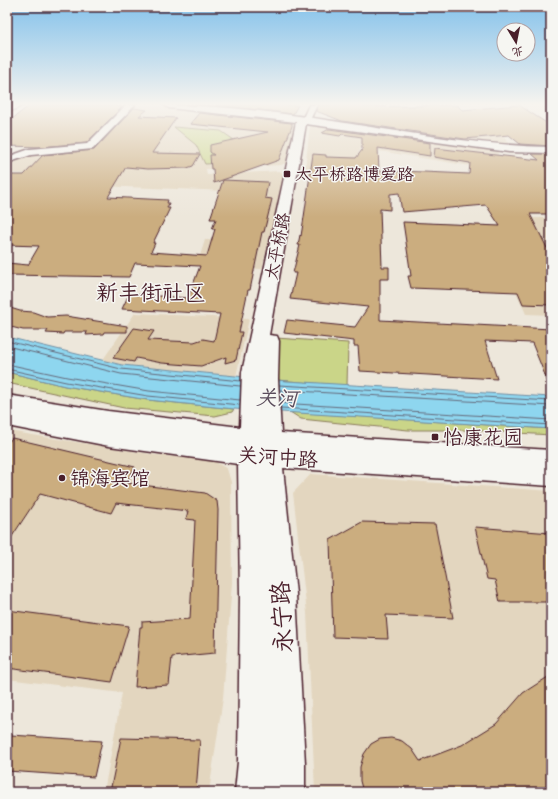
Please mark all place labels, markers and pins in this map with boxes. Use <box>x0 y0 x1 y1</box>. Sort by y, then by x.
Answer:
place label: 太平桥路博爱路 <box>295 164 414 185</box>
marker: 太平桥路博爱路 <box>282 169 292 179</box>
place label: 怡康花园 <box>443 425 523 450</box>
marker: 怡康花园 <box>430 432 440 442</box>
place label: 锦海宾馆 <box>70 466 150 491</box>
marker: 锦海宾馆 <box>57 473 67 483</box>

